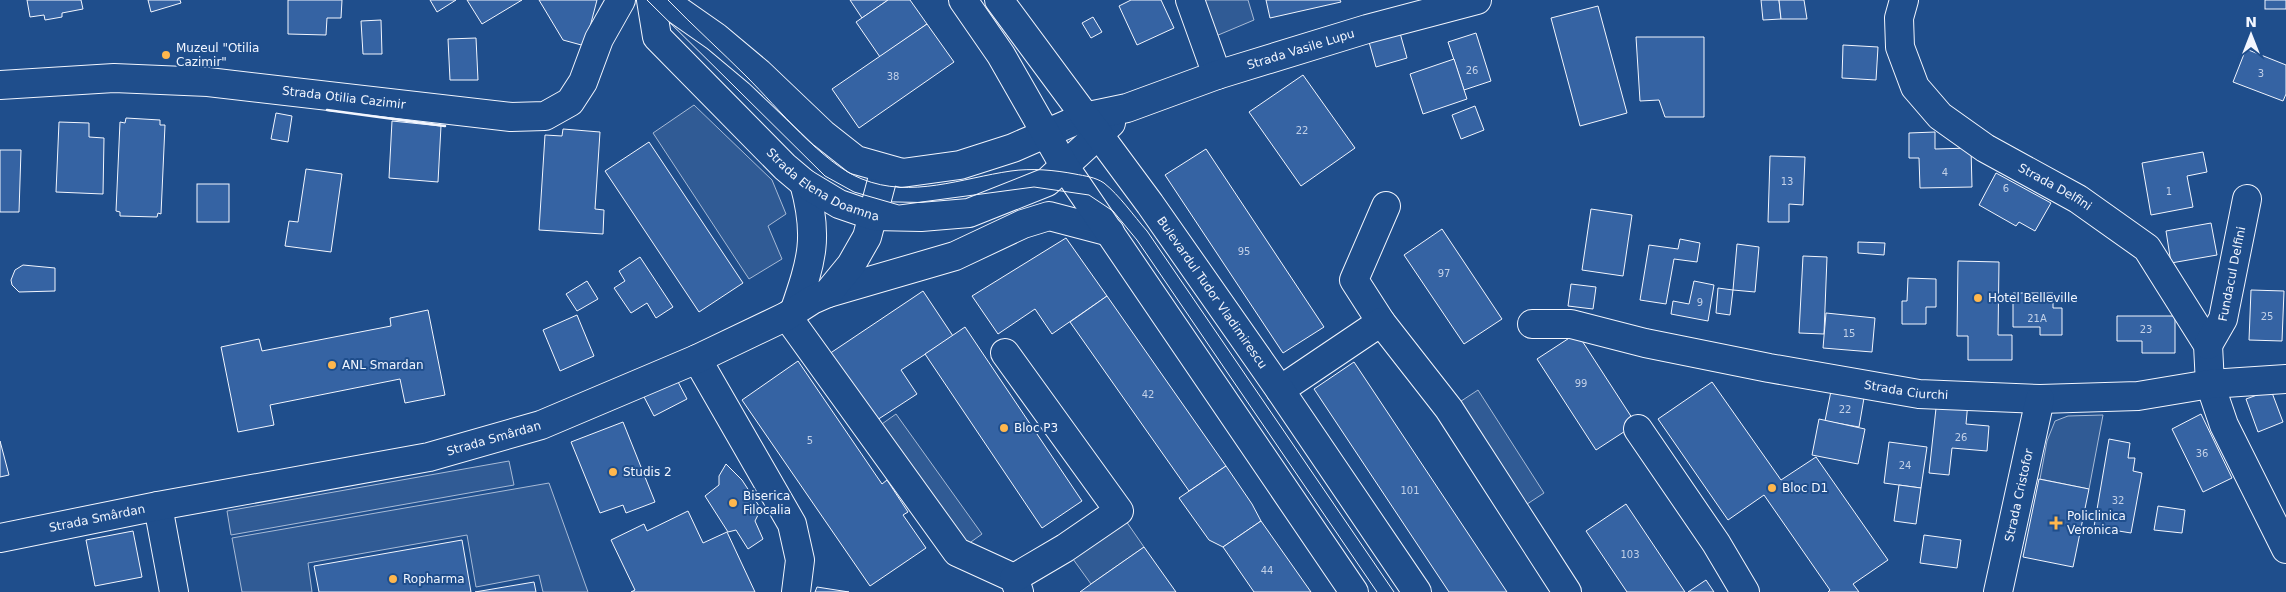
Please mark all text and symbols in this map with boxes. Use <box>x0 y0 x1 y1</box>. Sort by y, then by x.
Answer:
north arrow <box>2226 10 2276 60</box>
text: N <box>2245 14 2257 30</box>
street label: Strada Vasile Lupu <box>1245 26 1356 72</box>
place label: Muzeul "Otilia Cazimir" <box>176 41 259 69</box>
marker: Muzeul "Otilia Cazimir" <box>160 49 172 61</box>
house number: 26 <box>1466 65 1478 76</box>
house number: 3 <box>2258 68 2264 79</box>
house number: 38 <box>887 71 899 82</box>
street label: Strada Otilia Cazimir <box>281 84 406 112</box>
house number: 22 <box>1296 125 1308 136</box>
street label: Strada Elena Doamna <box>764 145 879 223</box>
street label: Strada Delfini <box>2016 161 2094 213</box>
house number: 4 <box>1942 167 1948 178</box>
house number: 13 <box>1781 176 1793 187</box>
house number: 6 <box>2003 183 2009 194</box>
house number: 1 <box>2166 186 2172 197</box>
street label: Bulevardul Tudor Vladimirescu <box>1154 214 1270 371</box>
street label: Fundacul Delfini <box>2216 225 2248 323</box>
house number: 95 <box>1238 246 1250 257</box>
house number: 97 <box>1438 268 1450 279</box>
place label: Hotel Belleville <box>1988 291 2078 305</box>
marker: Hotel Belleville <box>1972 292 1984 304</box>
house number: 9 <box>1697 297 1703 308</box>
house number: 25 <box>2261 311 2273 322</box>
house number: 21A <box>2027 313 2047 324</box>
house number: 23 <box>2140 324 2152 335</box>
house number: 15 <box>1843 328 1855 339</box>
place label: ANL Smardan <box>342 358 424 372</box>
marker: ANL Smardan <box>326 359 338 371</box>
house number: 99 <box>1575 378 1587 389</box>
street label: Strada Ciurchi <box>1863 378 1949 402</box>
house number: 42 <box>1142 389 1154 400</box>
house number: 22 <box>1839 404 1851 415</box>
street label: Strada Smârdan <box>445 418 543 459</box>
place label: Bloc P3 <box>1014 421 1058 435</box>
marker: Bloc P3 <box>998 422 1010 434</box>
house number: 26 <box>1955 432 1967 443</box>
house number: 5 <box>807 435 813 446</box>
street label: Strada Cristofor <box>2002 447 2036 543</box>
house number: 36 <box>2196 448 2208 459</box>
house number: 24 <box>1899 460 1911 471</box>
place label: Studis 2 <box>623 465 672 479</box>
marker: Studis 2 <box>607 466 619 478</box>
place label: Bloc D1 <box>1782 481 1828 495</box>
marker: Bloc D1 <box>1766 482 1778 494</box>
house number: 101 <box>1400 485 1420 496</box>
place label: Biserica Filocalia <box>743 489 791 517</box>
house number: 32 <box>2112 495 2124 506</box>
marker: Biserica Filocalia <box>727 497 739 509</box>
street label: Strada Smârdan <box>48 502 146 535</box>
place label: Policlinica Veronica <box>2067 509 2126 537</box>
marker: Policlinica Veronica <box>2049 516 2063 530</box>
house number: 103 <box>1620 549 1640 560</box>
house number: 44 <box>1261 565 1273 576</box>
place label: Ropharma <box>403 572 464 586</box>
marker: Ropharma <box>387 573 399 585</box>

